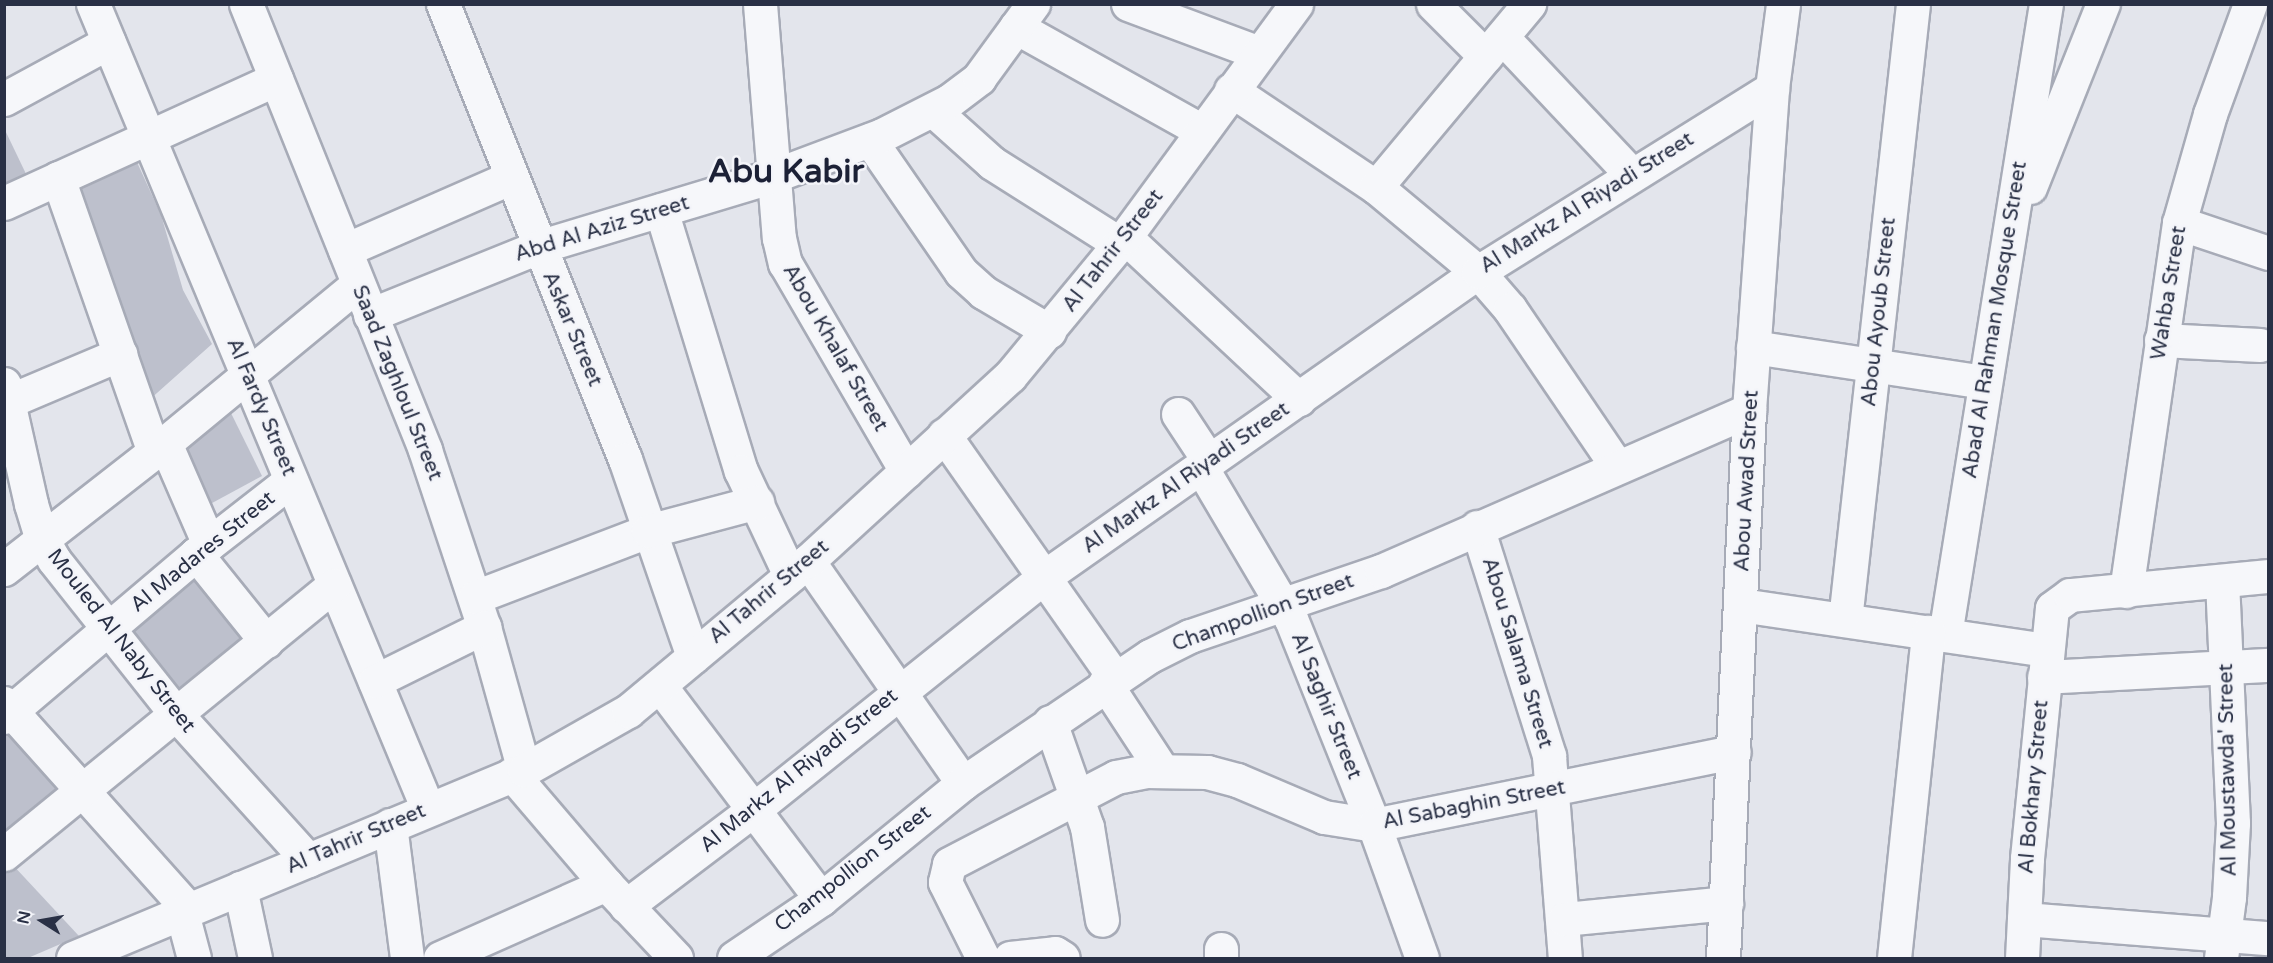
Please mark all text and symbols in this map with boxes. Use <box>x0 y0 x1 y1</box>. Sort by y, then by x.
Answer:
street label: Al Markz Al Riyadi Street <box>1476 127 1698 279</box>
district label: Abu Kabir <box>708 152 864 192</box>
street label: Abad Al Rahman Mosque Street <box>1957 160 2033 480</box>
street label: Al Tahrir Street <box>1057 185 1169 317</box>
street label: Abd Al Aziz Street <box>512 190 692 268</box>
street label: Abou Ayoub Street <box>1857 216 1901 408</box>
street label: Wahba Street <box>2146 224 2192 362</box>
street label: Abou Khalaf Street <box>777 260 893 436</box>
street label: Askar Street <box>537 268 607 390</box>
street label: Saad Zaghloul Street <box>346 282 448 484</box>
street label: Al Fardy Street <box>221 334 301 480</box>
street label: Abou Awad Street <box>1730 390 1764 572</box>
street label: Al Markz Al Riyadi Street <box>1078 397 1294 559</box>
street label: Al Madares Street <box>126 486 280 618</box>
street label: Al Tahrir Street <box>704 535 834 649</box>
street label: Mouled Al Naby Street <box>41 544 201 738</box>
street label: Abou Salama Street <box>1476 555 1558 751</box>
street label: Champollion Street <box>1169 568 1357 658</box>
street label: Al Saghir Street <box>1285 629 1367 783</box>
street label: Al Moustawda' Street <box>2214 663 2242 877</box>
street label: Al Markz Al Riyadi Street <box>695 683 903 859</box>
street label: Al Bokhary Street <box>2014 699 2054 875</box>
street label: Al Sabaghin Street <box>1381 775 1567 835</box>
street label: Al Tahrir Street <box>283 798 429 880</box>
street label: Champollion Street <box>770 800 936 938</box>
north arrow <box>12 891 72 951</box>
text: N <box>13 909 35 926</box>

